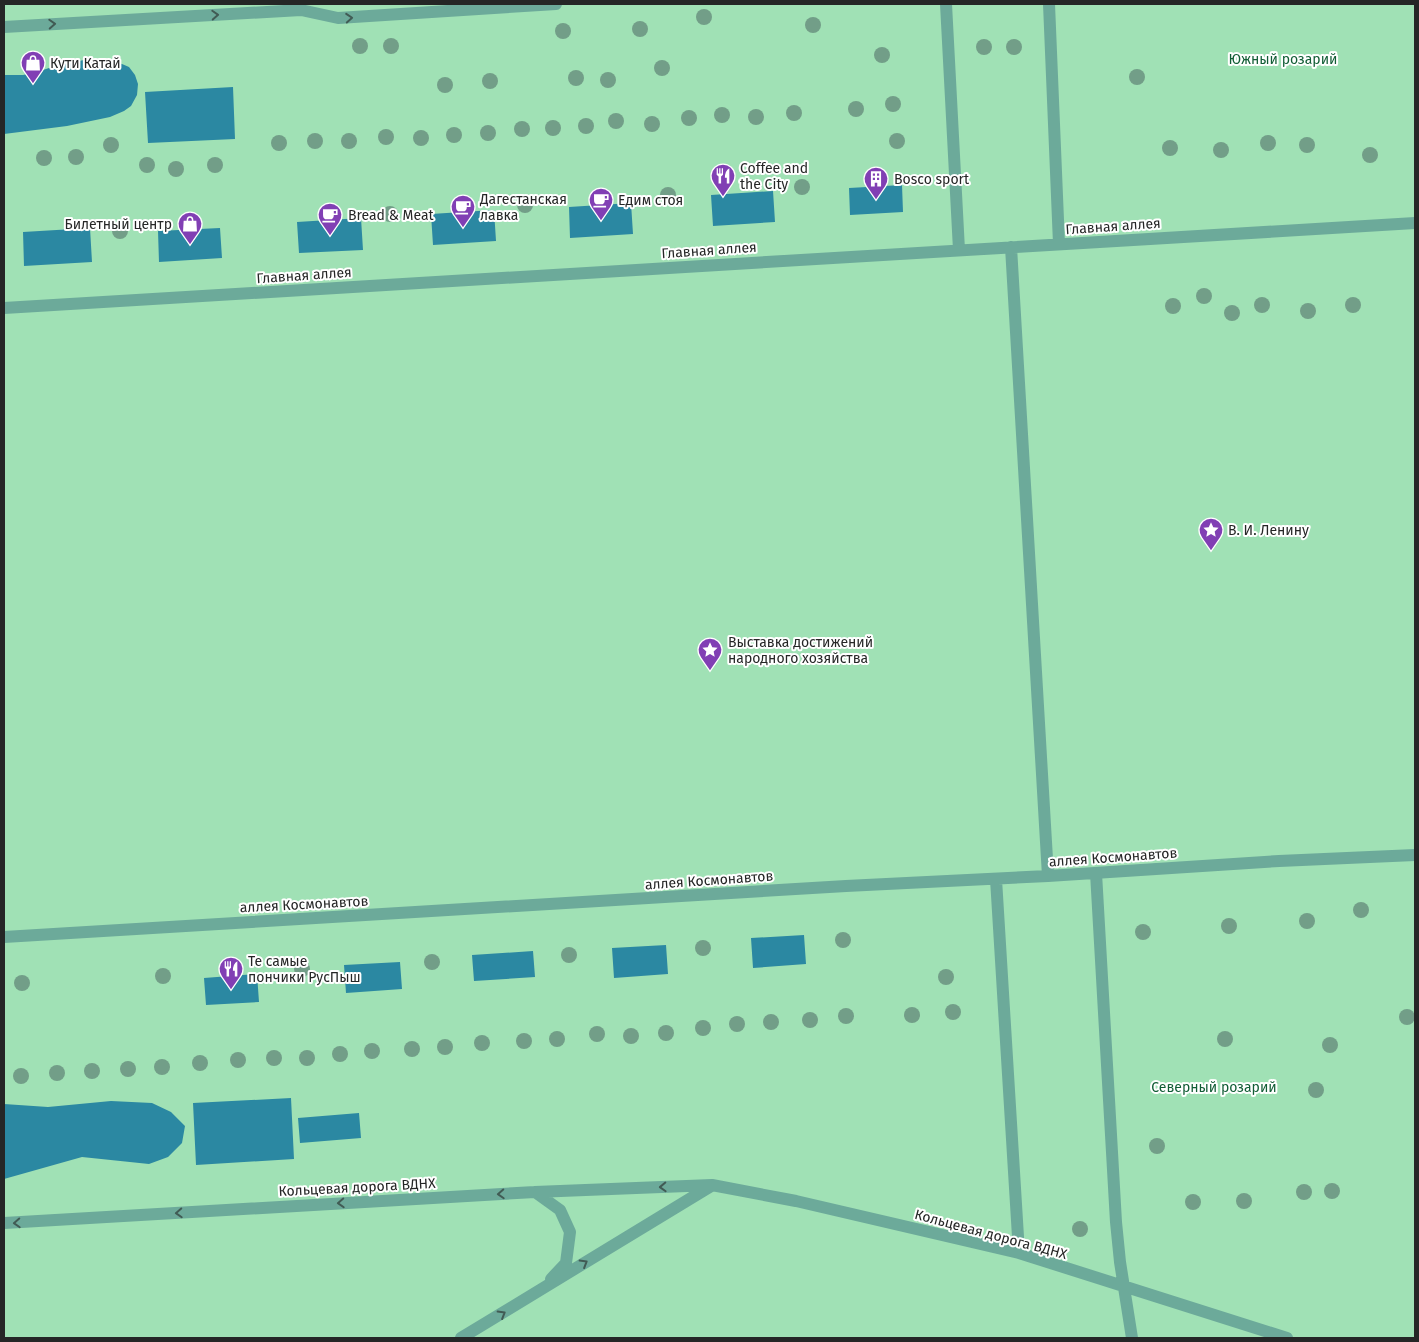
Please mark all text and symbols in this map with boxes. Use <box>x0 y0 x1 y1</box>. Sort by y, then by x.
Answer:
one-way arrow <box>211 10 219 21</box>
one-way arrow <box>345 12 353 23</box>
one-way arrow <box>49 19 57 30</box>
shop icon: Кути Катай <box>20 50 46 84</box>
park label: Южный розарий <box>1229 51 1337 68</box>
place label: Кути Катай <box>50 55 121 72</box>
place label: Coffee and the City <box>740 160 808 193</box>
restaurant icon: Coffee and the City <box>710 163 736 197</box>
building icon: Bosco sport <box>863 166 889 200</box>
place label: Bosco sport <box>894 171 970 188</box>
cafe icon: Едим стоя <box>588 187 614 221</box>
place label: Дагестанская лавка <box>479 191 567 224</box>
place label: Едим стоя <box>618 192 683 209</box>
cafe icon: Дагестанская лавка <box>450 194 476 228</box>
cafe icon: Bread & Meat <box>317 202 343 236</box>
place label: Bread & Meat <box>348 207 435 224</box>
shop icon: Билетный центр <box>177 211 203 245</box>
street label: Главная аллея <box>1065 215 1161 238</box>
place label: Билетный центр <box>65 216 172 233</box>
street label: Главная аллея <box>661 239 757 262</box>
street label: Главная аллея <box>256 264 352 287</box>
place icon: В. И. Ленину <box>1198 517 1224 551</box>
place label: В. И. Ленину <box>1228 522 1309 539</box>
place label: Выставка достижений народного хозяйства <box>728 634 873 667</box>
place icon: Выставка достижений народного хозяйства <box>697 637 723 671</box>
street label: аллея Космонавтов <box>1048 845 1178 870</box>
street label: аллея Космонавтов <box>644 868 774 893</box>
street label: аллея Космонавтов <box>239 893 369 916</box>
place label: Те самые пончики РусПыш <box>248 953 361 986</box>
restaurant icon: Те самые пончики РусПыш <box>218 956 244 990</box>
park label: Северный розарий <box>1151 1079 1277 1096</box>
street label: Кольцевая дорога ВДНХ <box>278 1175 436 1200</box>
one-way arrow <box>659 1182 667 1192</box>
one-way arrow <box>497 1188 505 1199</box>
one-way arrow <box>337 1197 345 1208</box>
street label: Кольцевая дорога ВДНХ <box>913 1206 1069 1263</box>
one-way arrow <box>175 1207 183 1218</box>
one-way arrow <box>12 1217 20 1228</box>
one-way arrow <box>579 1260 588 1270</box>
one-way arrow <box>496 1310 505 1320</box>

